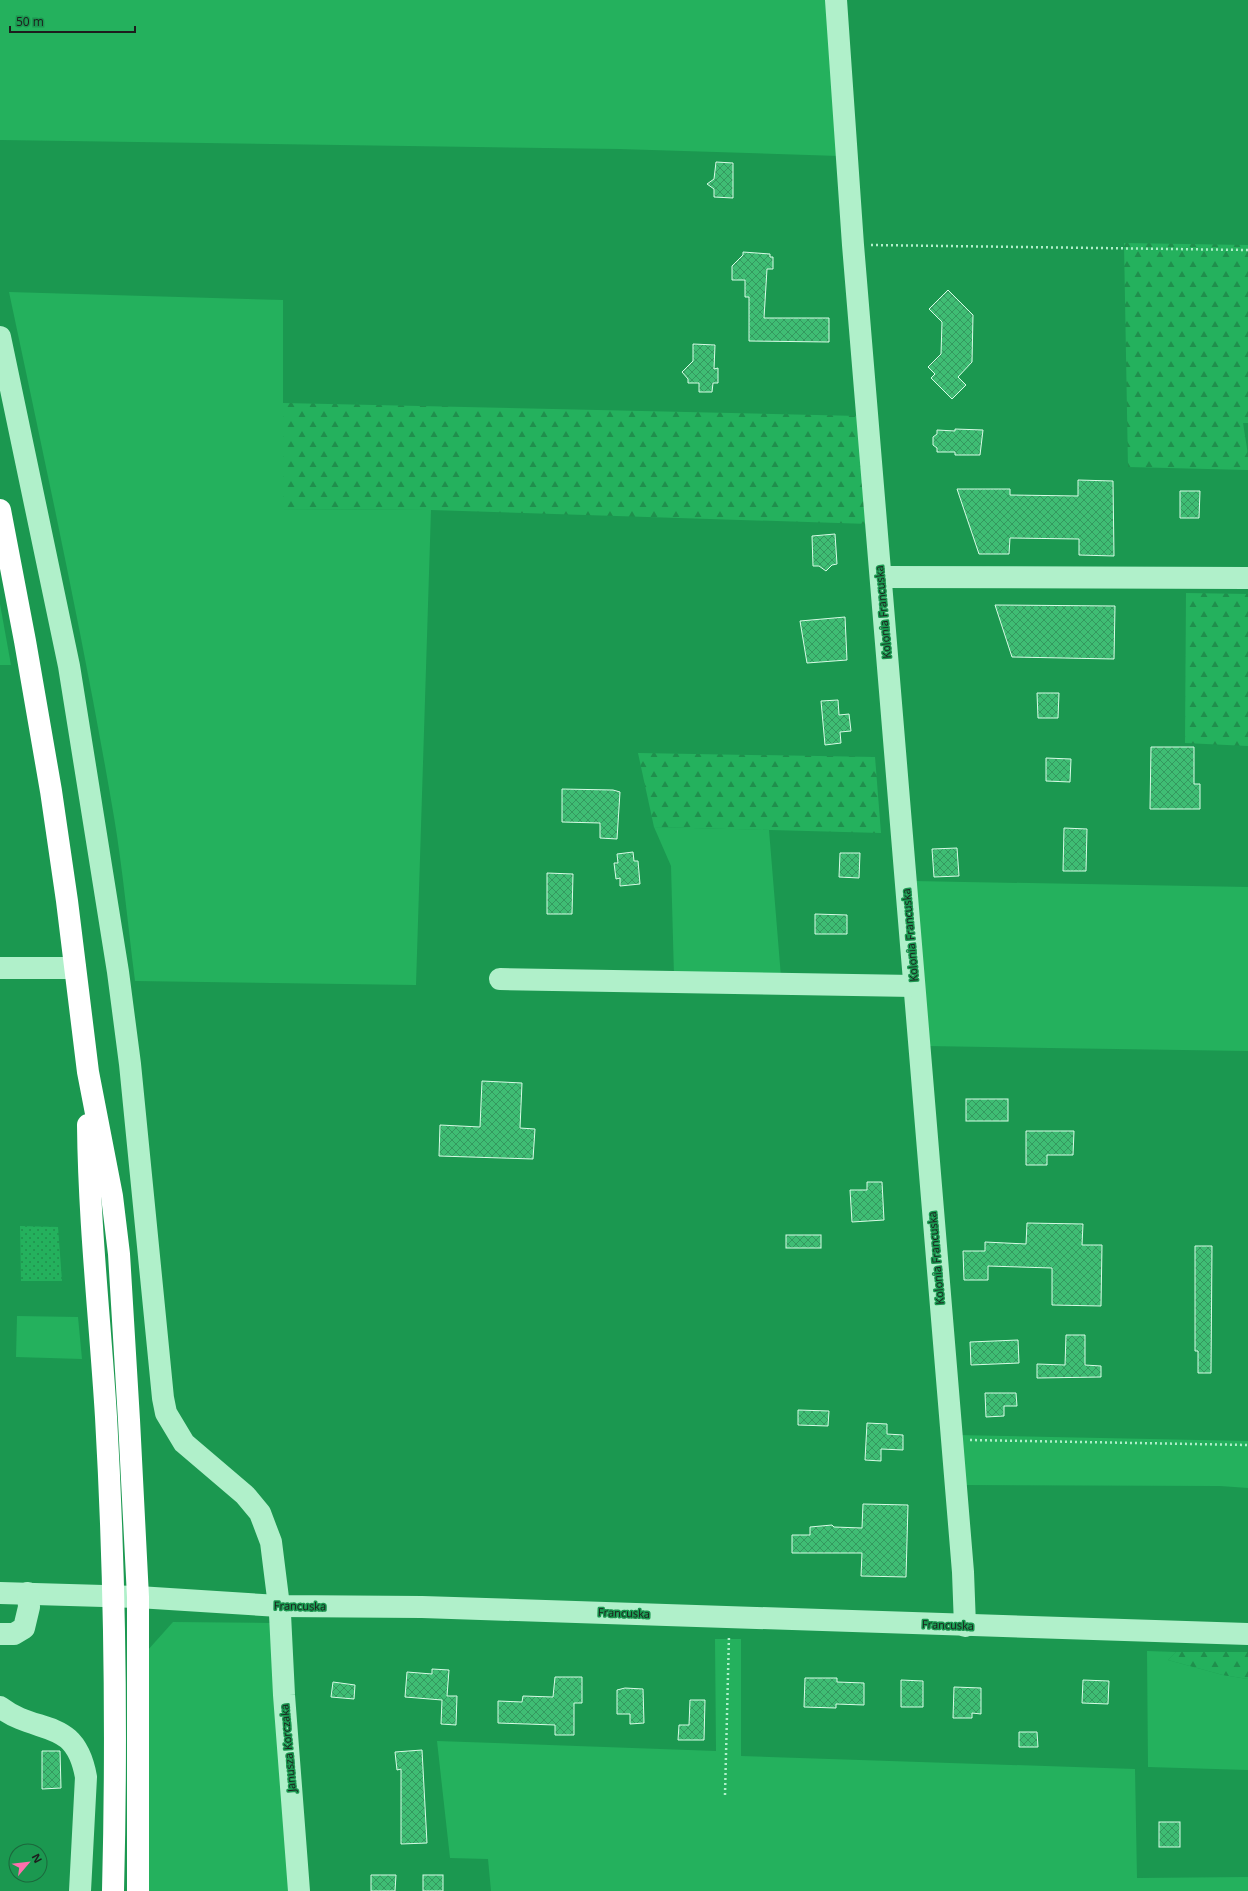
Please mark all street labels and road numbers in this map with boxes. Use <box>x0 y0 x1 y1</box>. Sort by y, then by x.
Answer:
street label: Kolonia Francuska <box>871 565 894 659</box>
street label: Kolonia Francuska <box>898 888 921 982</box>
street label: Kolonia Francuska <box>924 1211 947 1305</box>
street label: Francuska <box>274 1598 326 1613</box>
street label: Francuska <box>598 1604 650 1621</box>
street label: Francuska <box>922 1616 974 1633</box>
street label: Janusza Korczaka <box>276 1703 299 1794</box>

